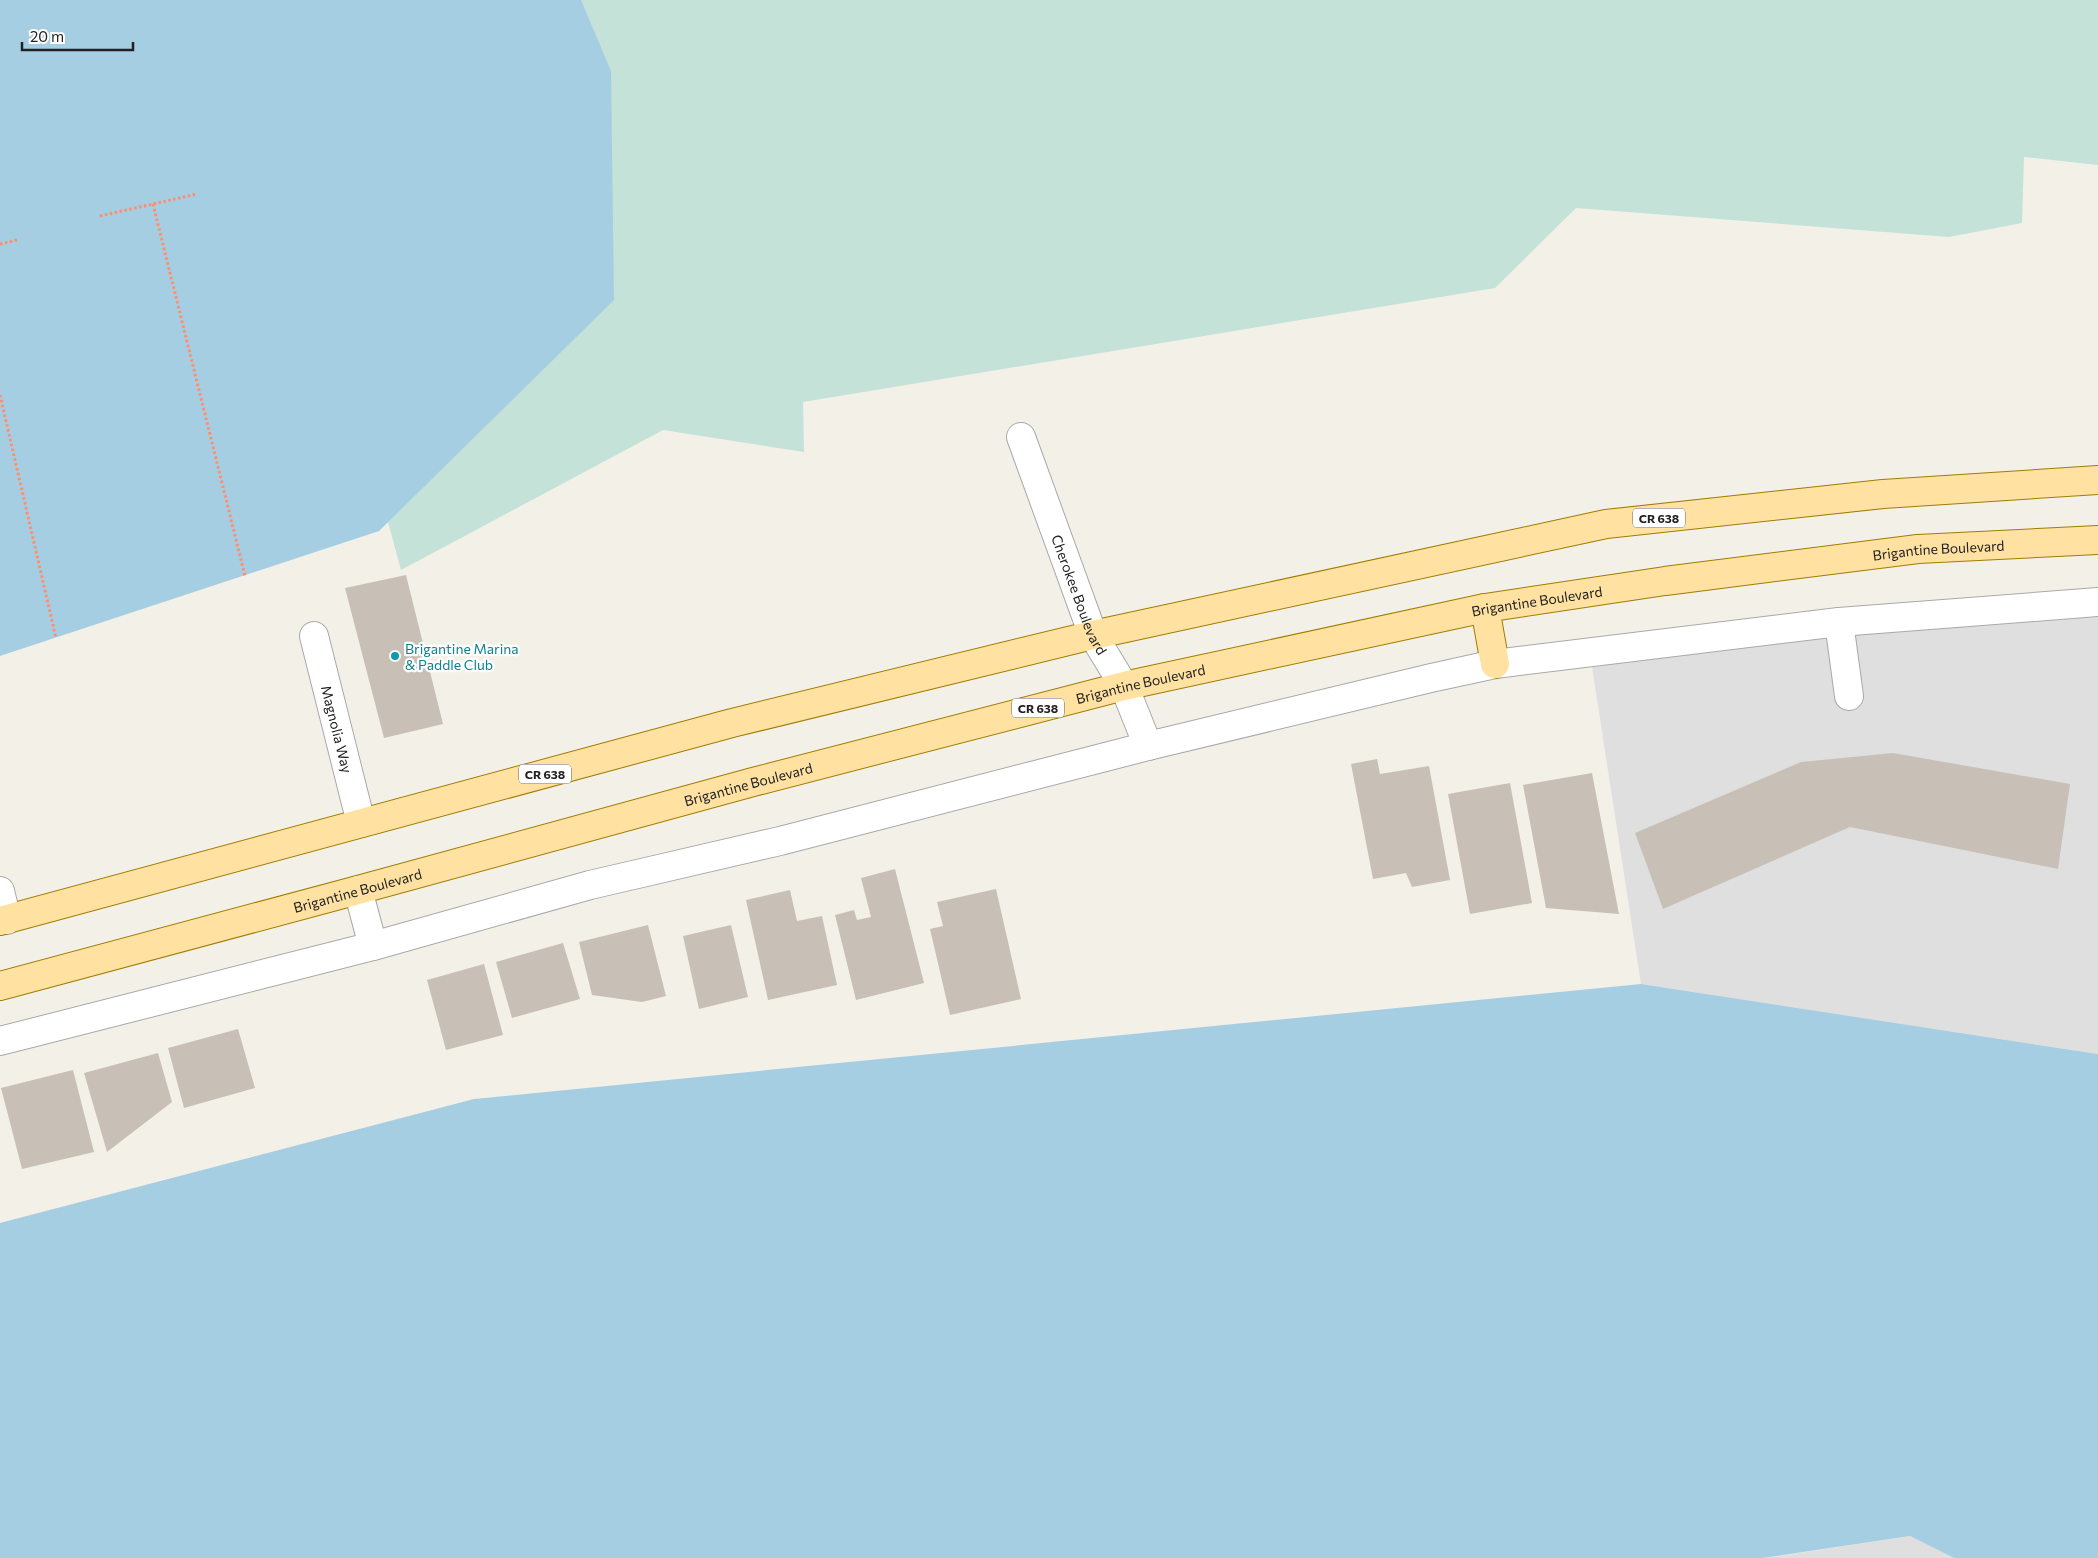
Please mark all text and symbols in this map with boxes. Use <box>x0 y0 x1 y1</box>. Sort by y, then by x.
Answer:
scale bar <box>22 20 134 52</box>
text: 20 m <box>30 27 64 45</box>
road number: CR 638 <box>1633 508 1685 528</box>
street label: Cherokee Boulevard <box>1049 532 1111 657</box>
street label: Brigantine Boulevard <box>1871 536 2005 563</box>
street label: Brigantine Boulevard <box>1470 582 1603 619</box>
place label: Brigantine Marina & Paddle Club <box>405 640 519 673</box>
marker: Brigantine Marina & Paddle Club <box>389 650 401 662</box>
street label: Brigantine Boulevard <box>1074 660 1207 707</box>
street label: Magnolia Way <box>318 684 357 775</box>
road number: CR 638 <box>1012 698 1064 718</box>
street label: Brigantine Boulevard <box>682 758 814 809</box>
road number: CR 638 <box>519 764 571 784</box>
street label: Brigantine Boulevard <box>291 865 423 916</box>

